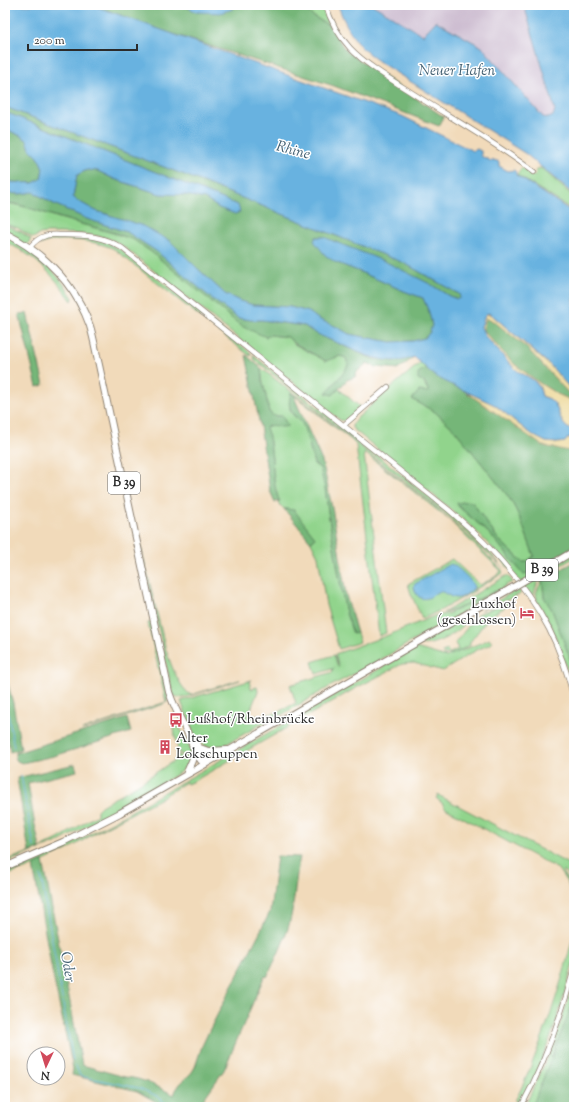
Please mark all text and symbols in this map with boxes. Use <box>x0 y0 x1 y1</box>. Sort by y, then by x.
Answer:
scale bar <box>28 26 137 52</box>
text: 200 m <box>34 32 65 50</box>
water label: Neuer Hafen <box>419 61 495 82</box>
water label: Rhine <box>274 136 312 166</box>
road number: B 39 <box>108 472 140 494</box>
road number: B 39 <box>526 559 558 581</box>
place label: Luxhof (geschlossen) <box>437 595 517 631</box>
hotel icon: Luxhof (geschlossen) <box>519 605 535 621</box>
place label: Lußhof/Rheinbrücke <box>187 710 315 730</box>
bus stop icon: Lußhof/Rheinbrücke <box>168 712 184 728</box>
place label: Alter Lokschuppen <box>176 729 258 765</box>
building icon: Alter Lokschuppen <box>157 739 173 755</box>
water label: Oder <box>54 950 80 985</box>
north arrow <box>26 1046 66 1086</box>
text: N <box>40 1067 51 1083</box>

